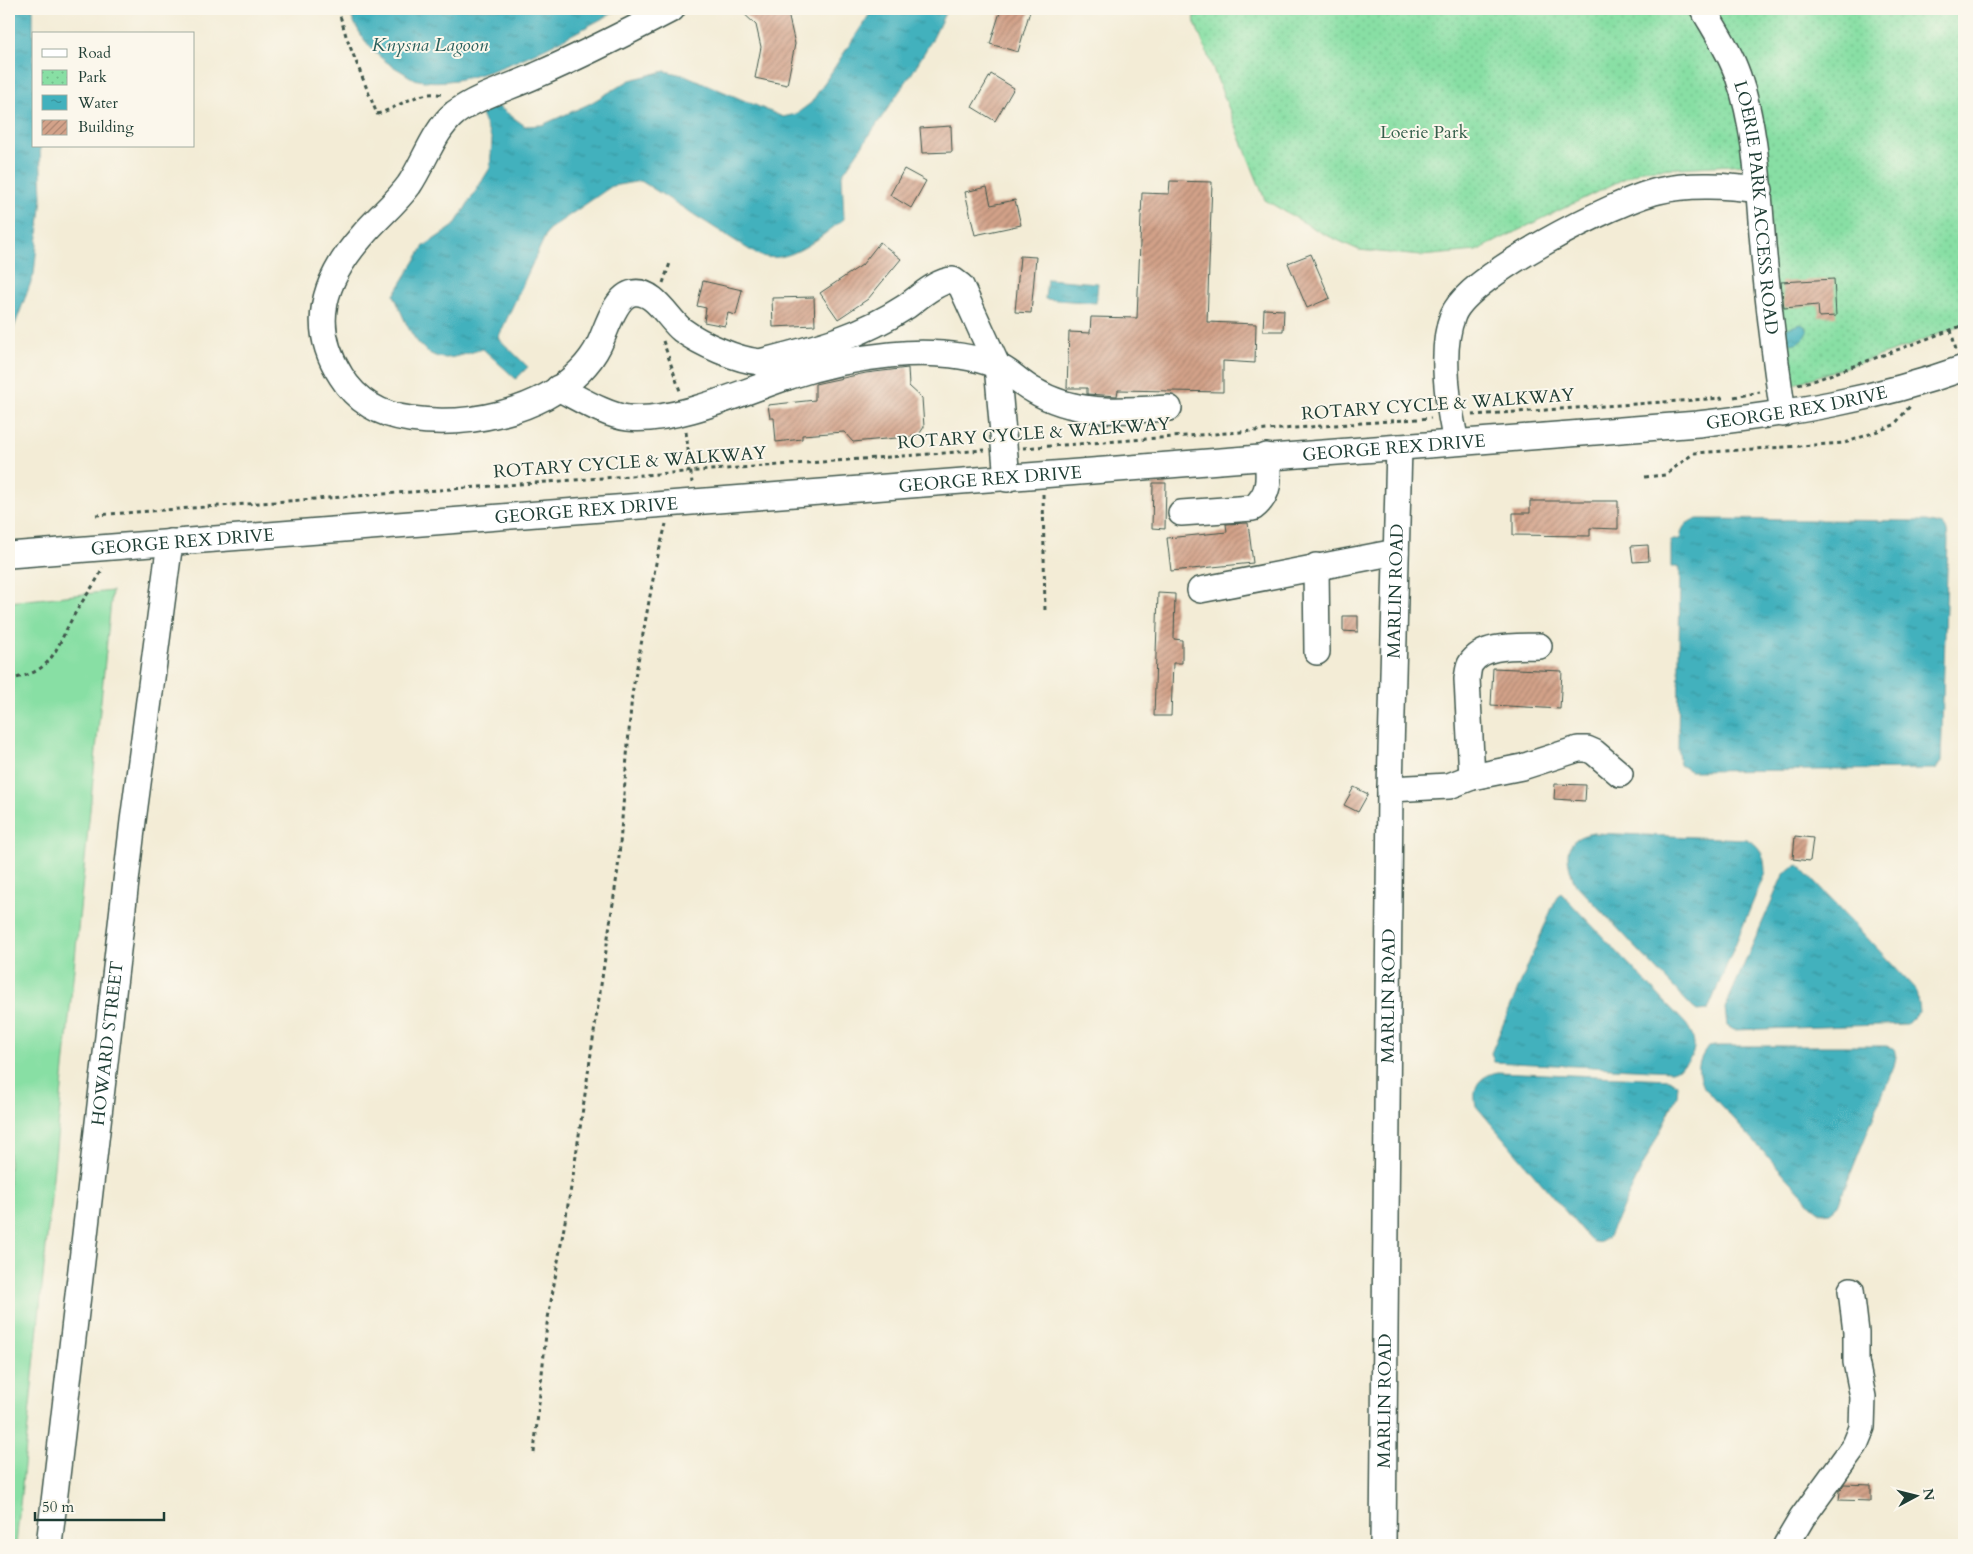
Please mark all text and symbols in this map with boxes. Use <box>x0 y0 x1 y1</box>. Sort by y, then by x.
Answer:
legend <box>32 32 195 148</box>
water label: Knysna Lagoon <box>372 32 489 58</box>
text: Road <box>78 43 111 63</box>
text: Park <box>78 67 107 87</box>
street label: LOERIE PARK ACCESS ROAD <box>1727 77 1784 336</box>
text: Water <box>77 93 119 113</box>
text: Building <box>78 117 134 137</box>
park label: Loerie Park <box>1380 120 1468 145</box>
street label: GEORGE REX DRIVE <box>1705 380 1890 436</box>
street label: ROTARY CYCLE & WALKWAY <box>1301 382 1576 427</box>
street label: ROTARY CYCLE & WALKWAY <box>897 411 1172 456</box>
street label: GEORGE REX DRIVE <box>1301 429 1486 468</box>
street label: ROTARY CYCLE & WALKWAY <box>493 440 768 485</box>
street label: GEORGE REX DRIVE <box>897 460 1083 499</box>
street label: GEORGE REX DRIVE <box>494 491 679 530</box>
street label: GEORGE REX DRIVE <box>90 522 275 562</box>
street label: MARLIN ROAD <box>1381 523 1410 659</box>
street label: MARLIN ROAD <box>1375 928 1402 1064</box>
street label: HOWARD STREET <box>86 960 130 1127</box>
street label: MARLIN ROAD <box>1372 1333 1398 1469</box>
north arrow <box>1890 1472 1940 1522</box>
text: N <box>1918 1487 1939 1502</box>
scale bar <box>35 1489 164 1521</box>
text: 50 m <box>42 1497 74 1517</box>

